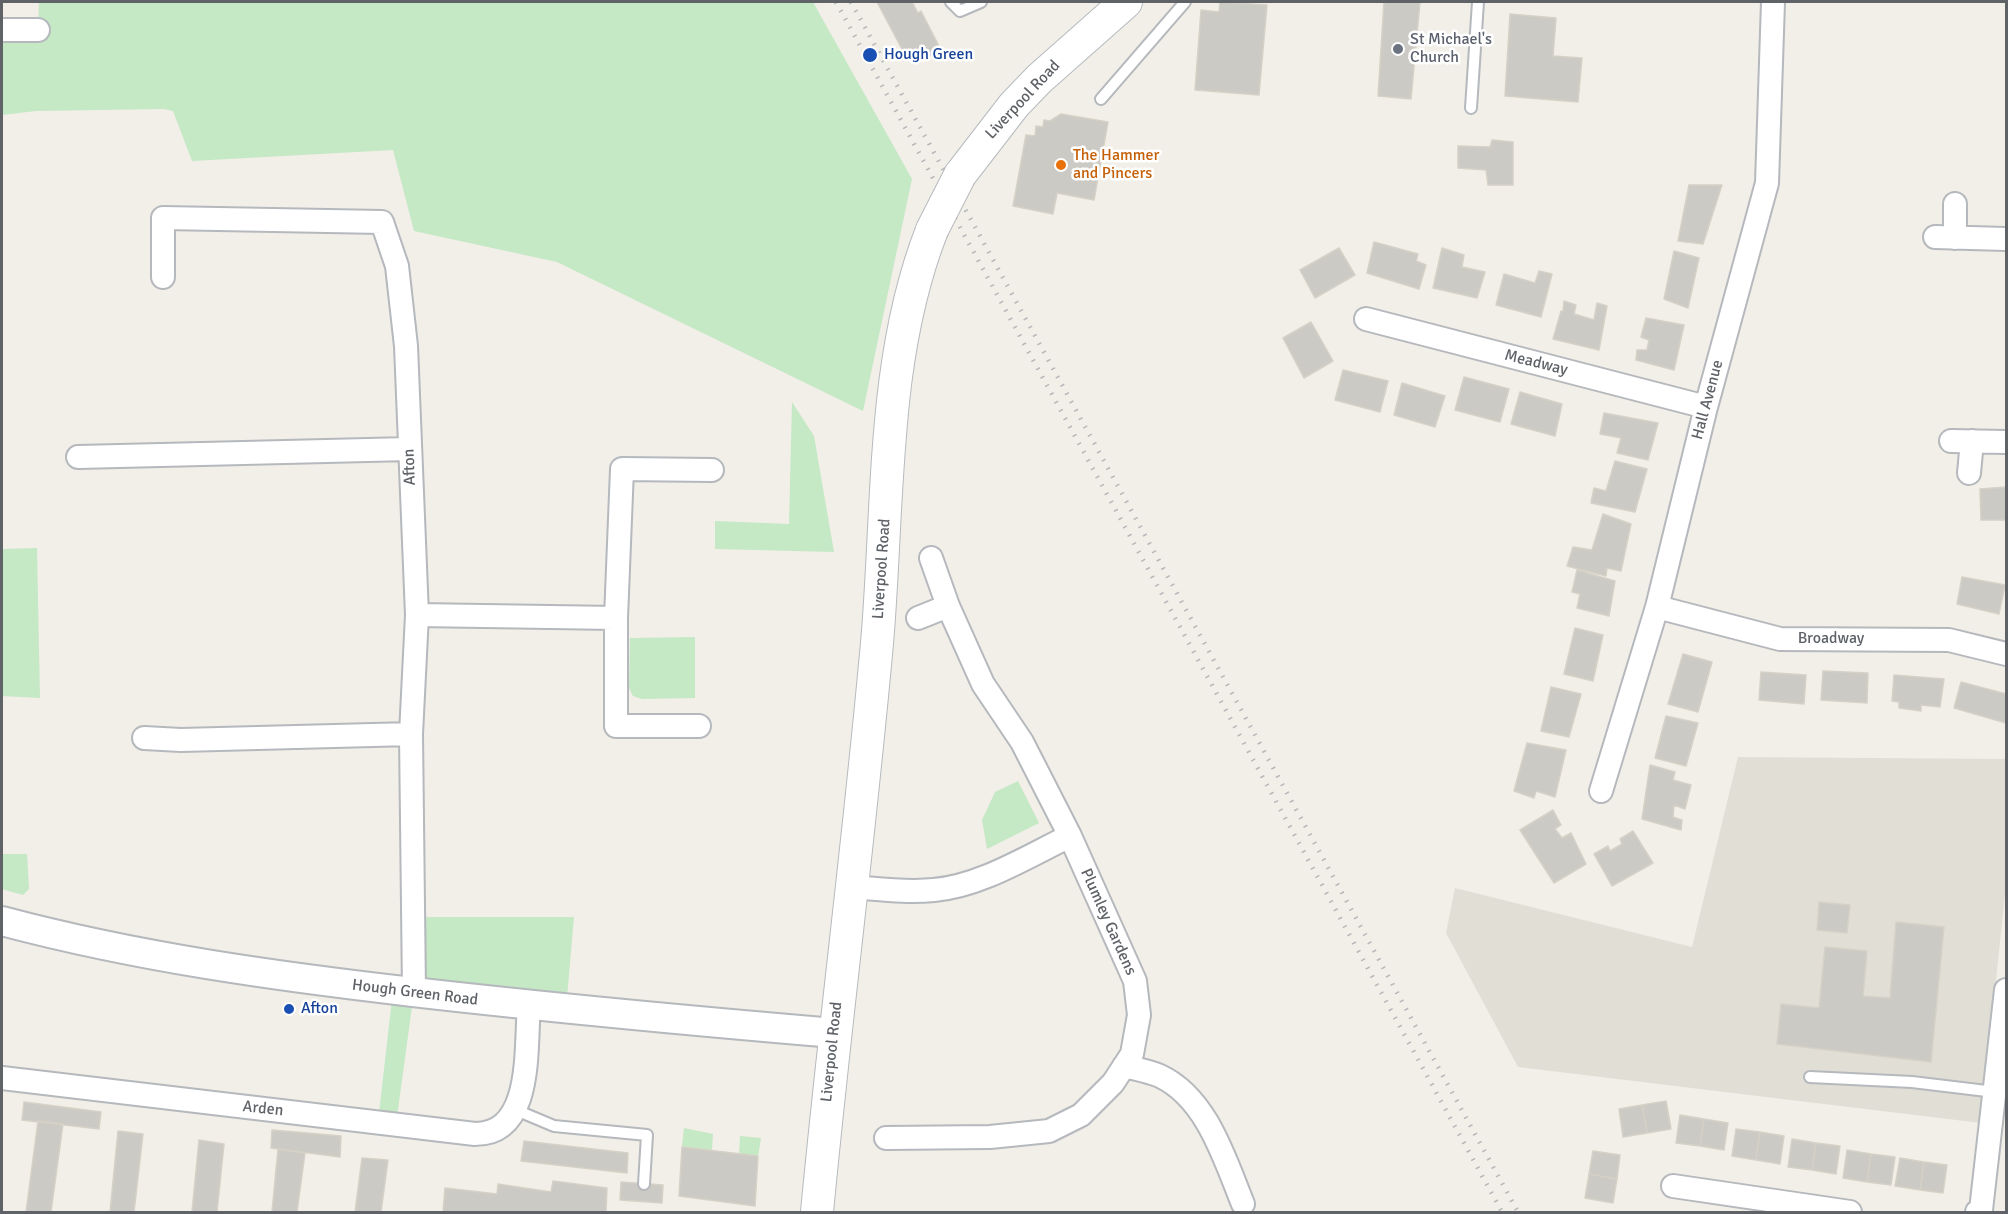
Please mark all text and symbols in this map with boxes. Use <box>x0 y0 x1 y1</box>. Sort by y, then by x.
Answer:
place label: St Michael's Church <box>1410 30 1492 68</box>
marker: St Michael's Church <box>1391 42 1405 56</box>
place label: Hough Green <box>884 45 973 65</box>
marker: Hough Green <box>861 46 879 64</box>
street label: Liverpool Road <box>982 57 1064 143</box>
place label: The Hammer and Pincers <box>1073 146 1159 184</box>
marker: The Hammer and Pincers <box>1054 158 1068 172</box>
street label: Meadway <box>1503 346 1569 380</box>
street label: Hall Avenue <box>1688 358 1728 442</box>
street label: Afton <box>400 448 420 486</box>
street label: Liverpool Road <box>869 518 895 620</box>
street label: Broadway <box>1798 629 1864 649</box>
street label: Plumley Gardens <box>1076 866 1140 978</box>
street label: Hough Green Road <box>351 976 479 1010</box>
place label: Afton <box>301 999 338 1019</box>
street label: Liverpool Road <box>817 1001 847 1103</box>
marker: Afton <box>282 1002 296 1016</box>
street label: Arden <box>242 1097 284 1121</box>

